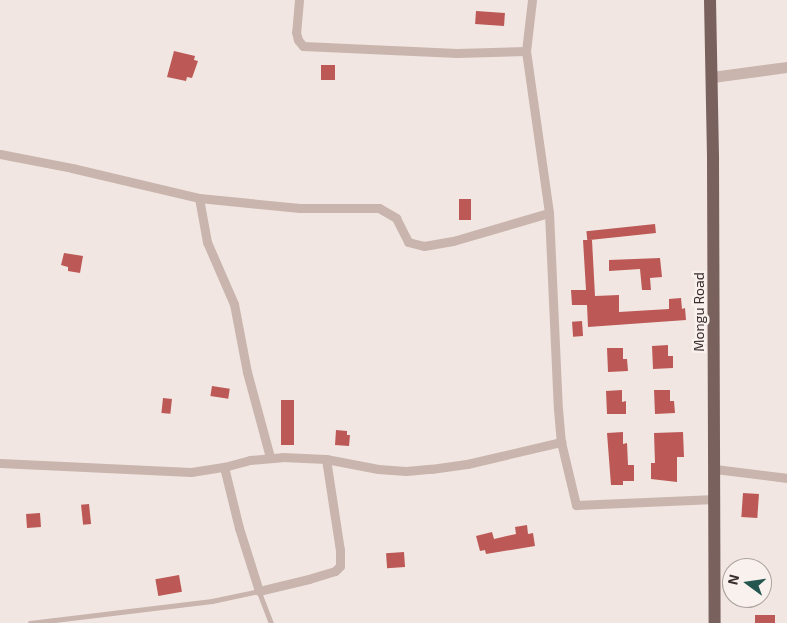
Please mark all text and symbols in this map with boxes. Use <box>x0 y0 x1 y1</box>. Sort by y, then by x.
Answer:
street label: Mongu Road <box>691 272 707 352</box>
north arrow <box>722 558 772 608</box>
text: N <box>723 573 742 586</box>

